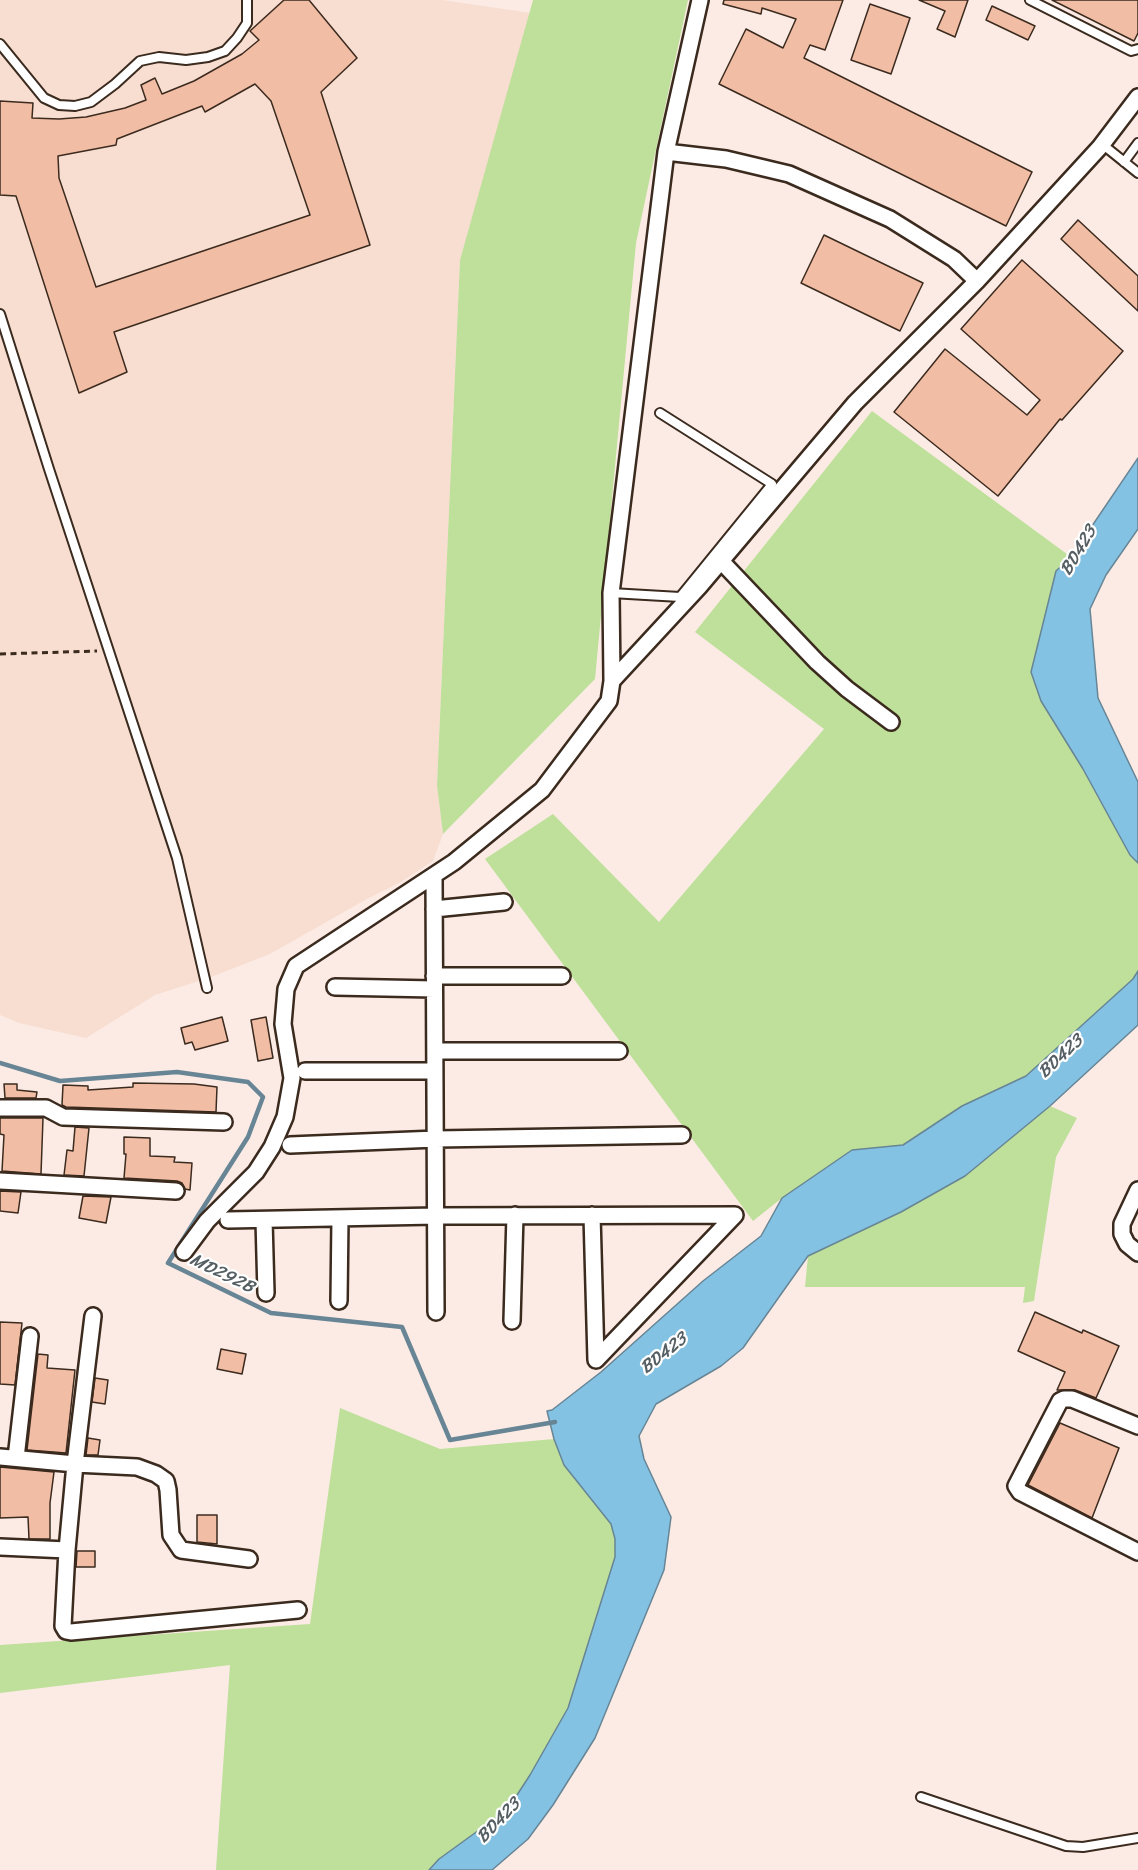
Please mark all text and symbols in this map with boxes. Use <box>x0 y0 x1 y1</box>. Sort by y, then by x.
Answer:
water label: BD423 <box>1056 522 1102 580</box>
water label: BD423 <box>1034 1031 1088 1083</box>
water label: MD292B <box>186 1249 258 1299</box>
water label: BD423 <box>636 1329 692 1379</box>
water label: BD423 <box>473 1794 525 1848</box>

